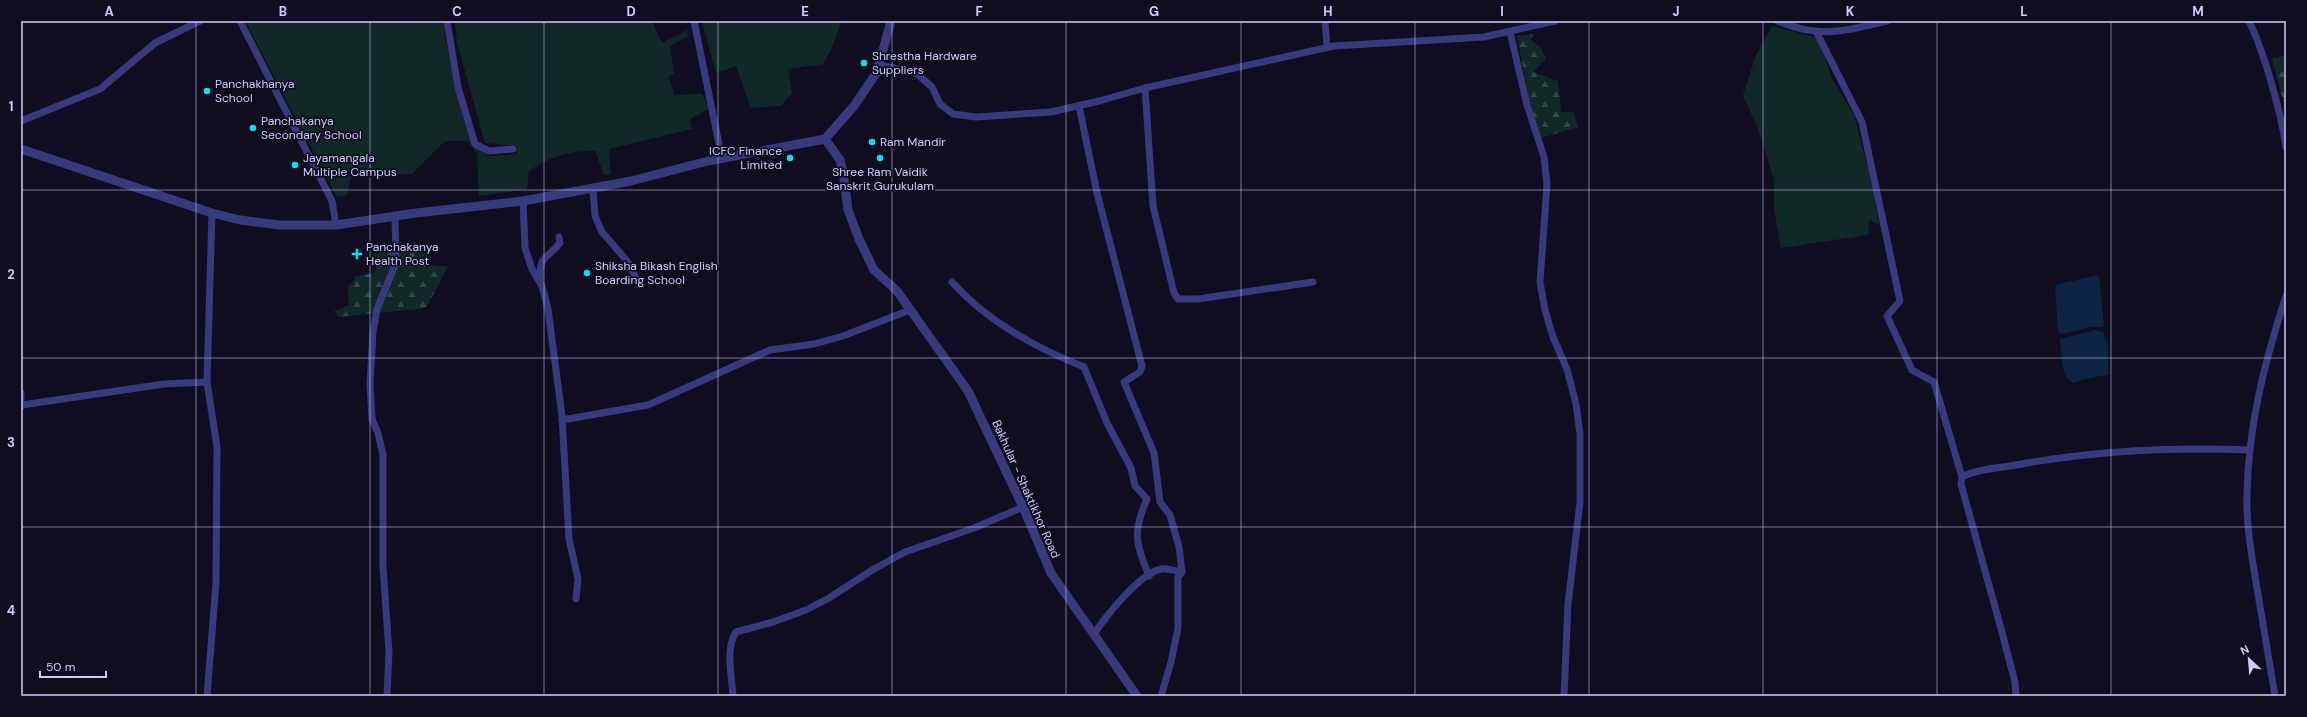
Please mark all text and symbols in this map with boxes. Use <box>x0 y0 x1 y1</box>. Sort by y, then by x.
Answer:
text: A <box>104 3 114 20</box>
text: B <box>279 3 287 20</box>
text: C <box>452 3 462 20</box>
text: D <box>626 3 636 20</box>
text: E <box>801 3 809 20</box>
text: F <box>975 3 983 20</box>
text: G <box>1149 3 1159 20</box>
text: H <box>1323 3 1333 20</box>
text: I <box>1500 3 1504 20</box>
text: J <box>1672 3 1680 20</box>
text: K <box>1846 3 1855 20</box>
text: L <box>2020 3 2028 20</box>
text: M <box>2192 3 2204 20</box>
place label: Shrestha Hardware Suppliers <box>872 48 977 78</box>
marker: Shrestha Hardware Suppliers <box>859 58 869 68</box>
place label: Panchakhanya School <box>215 76 294 106</box>
marker: Panchakhanya School <box>202 86 212 96</box>
text: 1 <box>9 98 13 115</box>
place label: Panchakanya Secondary School <box>261 113 362 143</box>
marker: Panchakanya Secondary School <box>248 123 258 133</box>
place label: Ram Mandir <box>880 134 946 150</box>
marker: Ram Mandir <box>867 137 877 147</box>
place label: ICFC Finance Limited <box>709 143 782 173</box>
place label: Jayamangala Multiple Campus <box>303 150 397 180</box>
marker: ICFC Finance Limited <box>785 153 795 163</box>
marker: Shree Ram Vaidik Sanskrit Gurukulam <box>875 153 885 163</box>
marker: Jayamangala Multiple Campus <box>290 160 300 170</box>
place label: Shree Ram Vaidik Sanskrit Gurukulam <box>826 164 934 194</box>
place label: Panchakanya Health Post <box>366 239 438 269</box>
marker: Panchakanya Health Post <box>351 248 363 260</box>
place label: Shiksha Bikash English Boarding School <box>595 258 718 288</box>
text: 2 <box>7 266 15 283</box>
marker: Shiksha Bikash English Boarding School <box>582 268 592 278</box>
street label: Bakhular - Shaktikhor Road <box>988 417 1064 561</box>
text: 3 <box>7 434 15 451</box>
text: 4 <box>7 602 15 619</box>
north arrow <box>2229 639 2269 679</box>
text: N <box>2238 642 2251 658</box>
scale bar <box>40 653 106 679</box>
text: 50 m <box>46 659 75 675</box>

